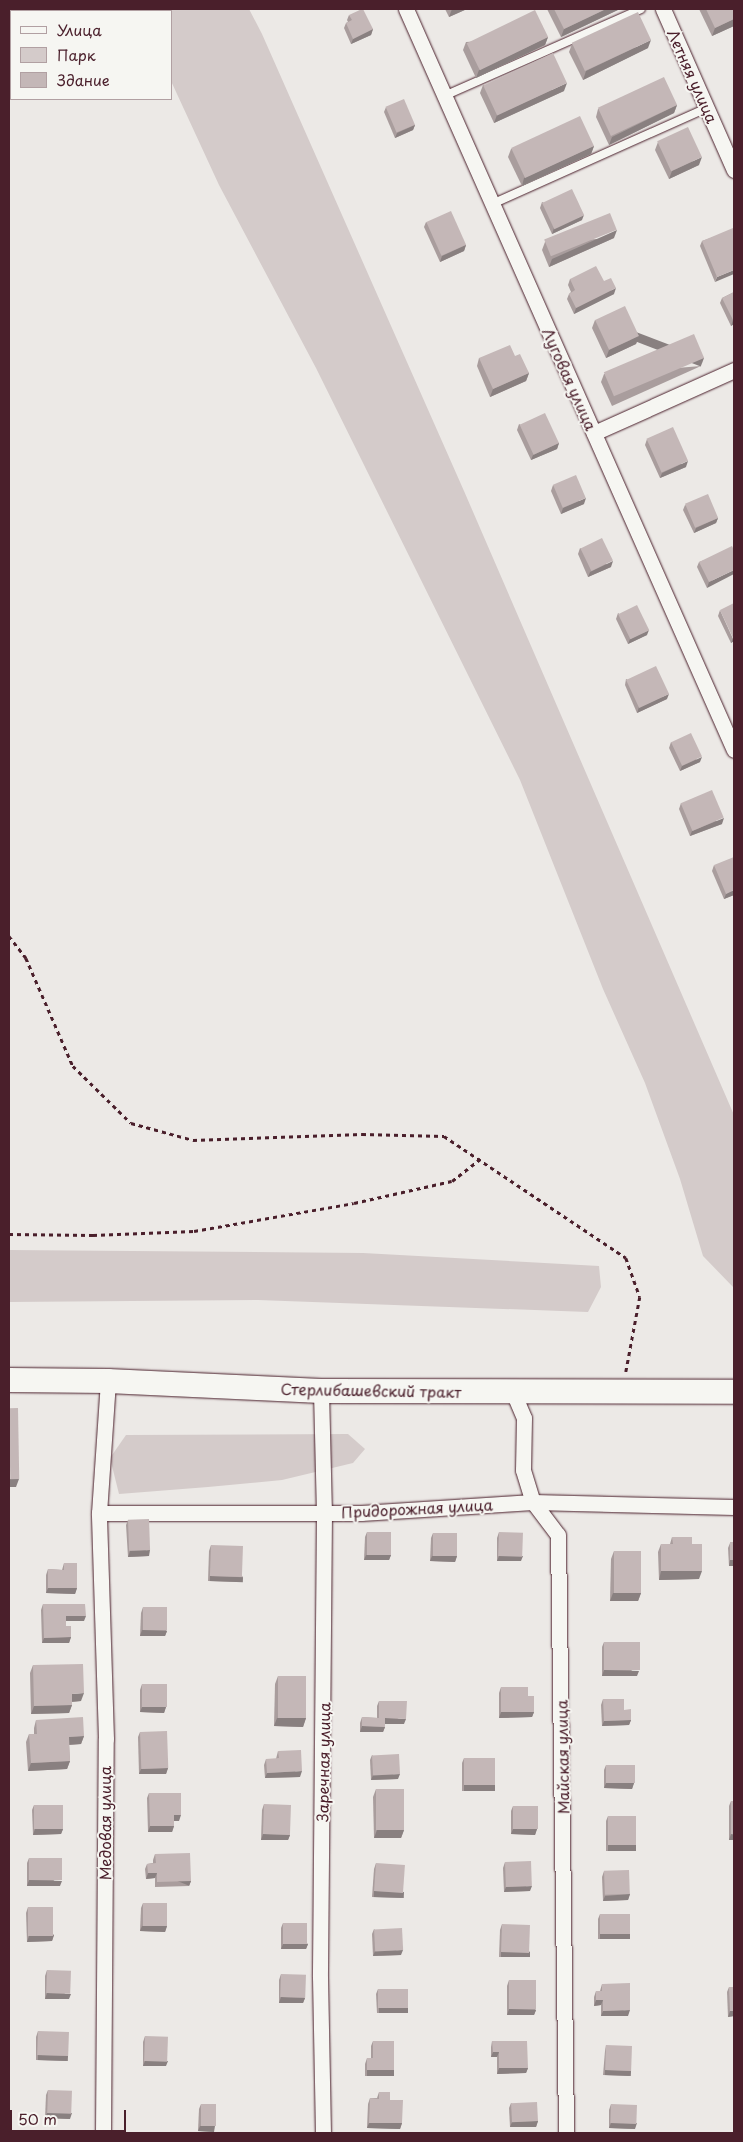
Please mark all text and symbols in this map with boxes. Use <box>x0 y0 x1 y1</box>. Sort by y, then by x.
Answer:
legend <box>10 10 172 100</box>
text: Улица <box>57 18 102 41</box>
street label: Летняя улица <box>664 26 722 126</box>
text: Парк <box>57 43 96 66</box>
text: Здание <box>57 68 110 91</box>
street label: Луговая улица <box>539 325 601 433</box>
street label: Стерлибашевский тракт <box>280 1379 462 1401</box>
street label: Придорожная улица <box>340 1495 494 1521</box>
street label: Майская улица <box>552 1699 572 1815</box>
street label: Заречная улица <box>313 1702 333 1822</box>
street label: Медовая улица <box>96 1765 114 1881</box>
scale bar <box>12 2100 129 2132</box>
text: 50 m <box>18 2107 57 2130</box>

